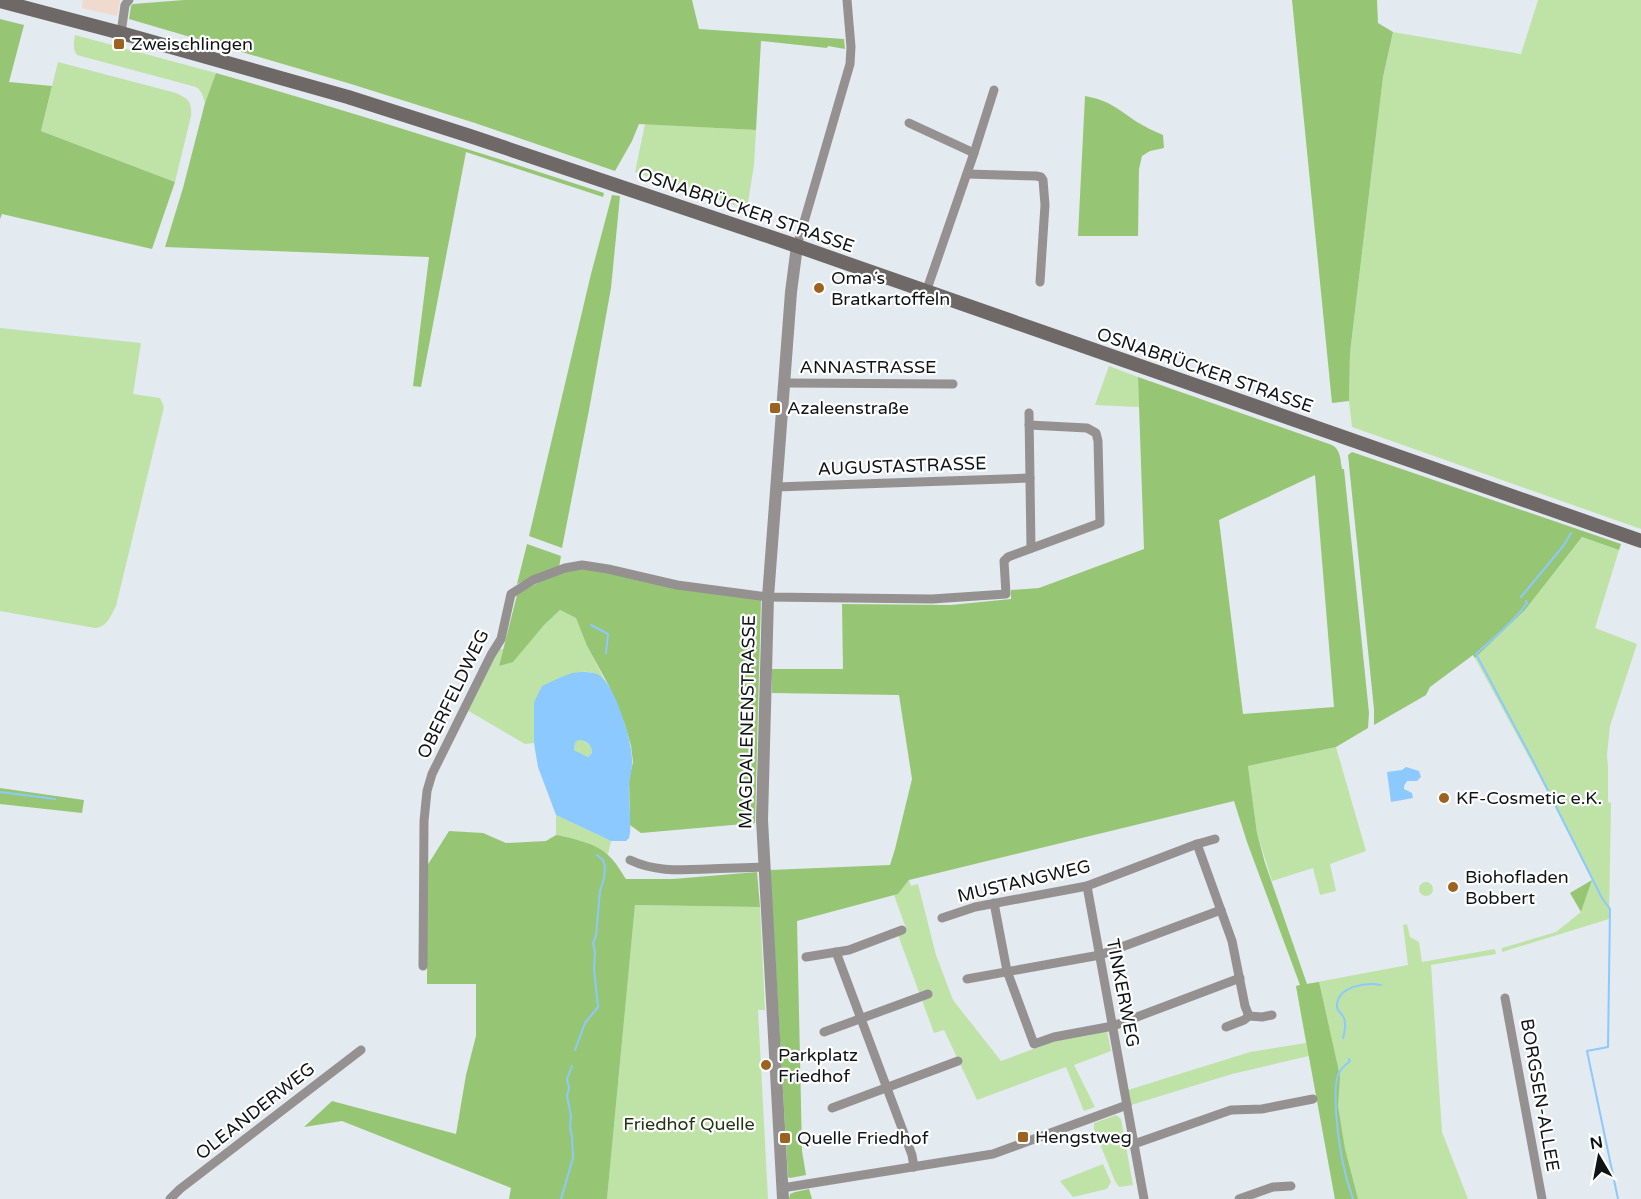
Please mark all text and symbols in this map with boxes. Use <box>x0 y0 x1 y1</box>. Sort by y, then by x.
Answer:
place label: Zweischlingen <box>131 33 253 55</box>
marker: Zweischlingen <box>112 37 126 51</box>
street label: OSNABRÜCKER STRASSE <box>635 163 857 257</box>
place label: Oma´s Bratkartoffeln <box>831 267 950 310</box>
marker: Oma´s Bratkartoffeln <box>812 281 826 295</box>
street label: OSNABRÜCKER STRASSE <box>1094 323 1316 417</box>
street label: ANNASTRASSE <box>799 356 937 378</box>
place label: Azaleenstraße <box>787 397 909 419</box>
marker: Azaleenstraße <box>768 401 782 415</box>
street label: AUGUSTASTRASSE <box>817 452 987 480</box>
street label: MAGDALENENSTRASSE <box>734 615 760 829</box>
street label: OBERFELDWEG <box>412 626 494 762</box>
place label: KF-Cosmetic e.K. <box>1456 787 1602 809</box>
marker: KF-Cosmetic e.K. <box>1437 791 1451 805</box>
street label: MUSTANGWEG <box>955 855 1093 907</box>
place label: Biohofladen Bobbert <box>1465 866 1569 909</box>
marker: Biohofladen Bobbert <box>1446 880 1460 894</box>
street label: TINKERWEG <box>1102 937 1144 1049</box>
street label: BORGSEN-ALLEE <box>1516 1017 1564 1173</box>
place label: Parkplatz Friedhof <box>778 1044 858 1087</box>
street label: OLEANDERWEG <box>191 1058 319 1164</box>
marker: Parkplatz Friedhof <box>759 1058 773 1072</box>
park label: Friedhof Quelle <box>623 1113 755 1135</box>
place label: Hengstweg <box>1035 1126 1132 1148</box>
place label: Quelle Friedhof <box>797 1127 929 1149</box>
north arrow <box>1569 1127 1629 1187</box>
marker: Hengstweg <box>1016 1130 1030 1144</box>
marker: Quelle Friedhof <box>778 1131 792 1145</box>
text: N <box>1589 1132 1605 1154</box>

